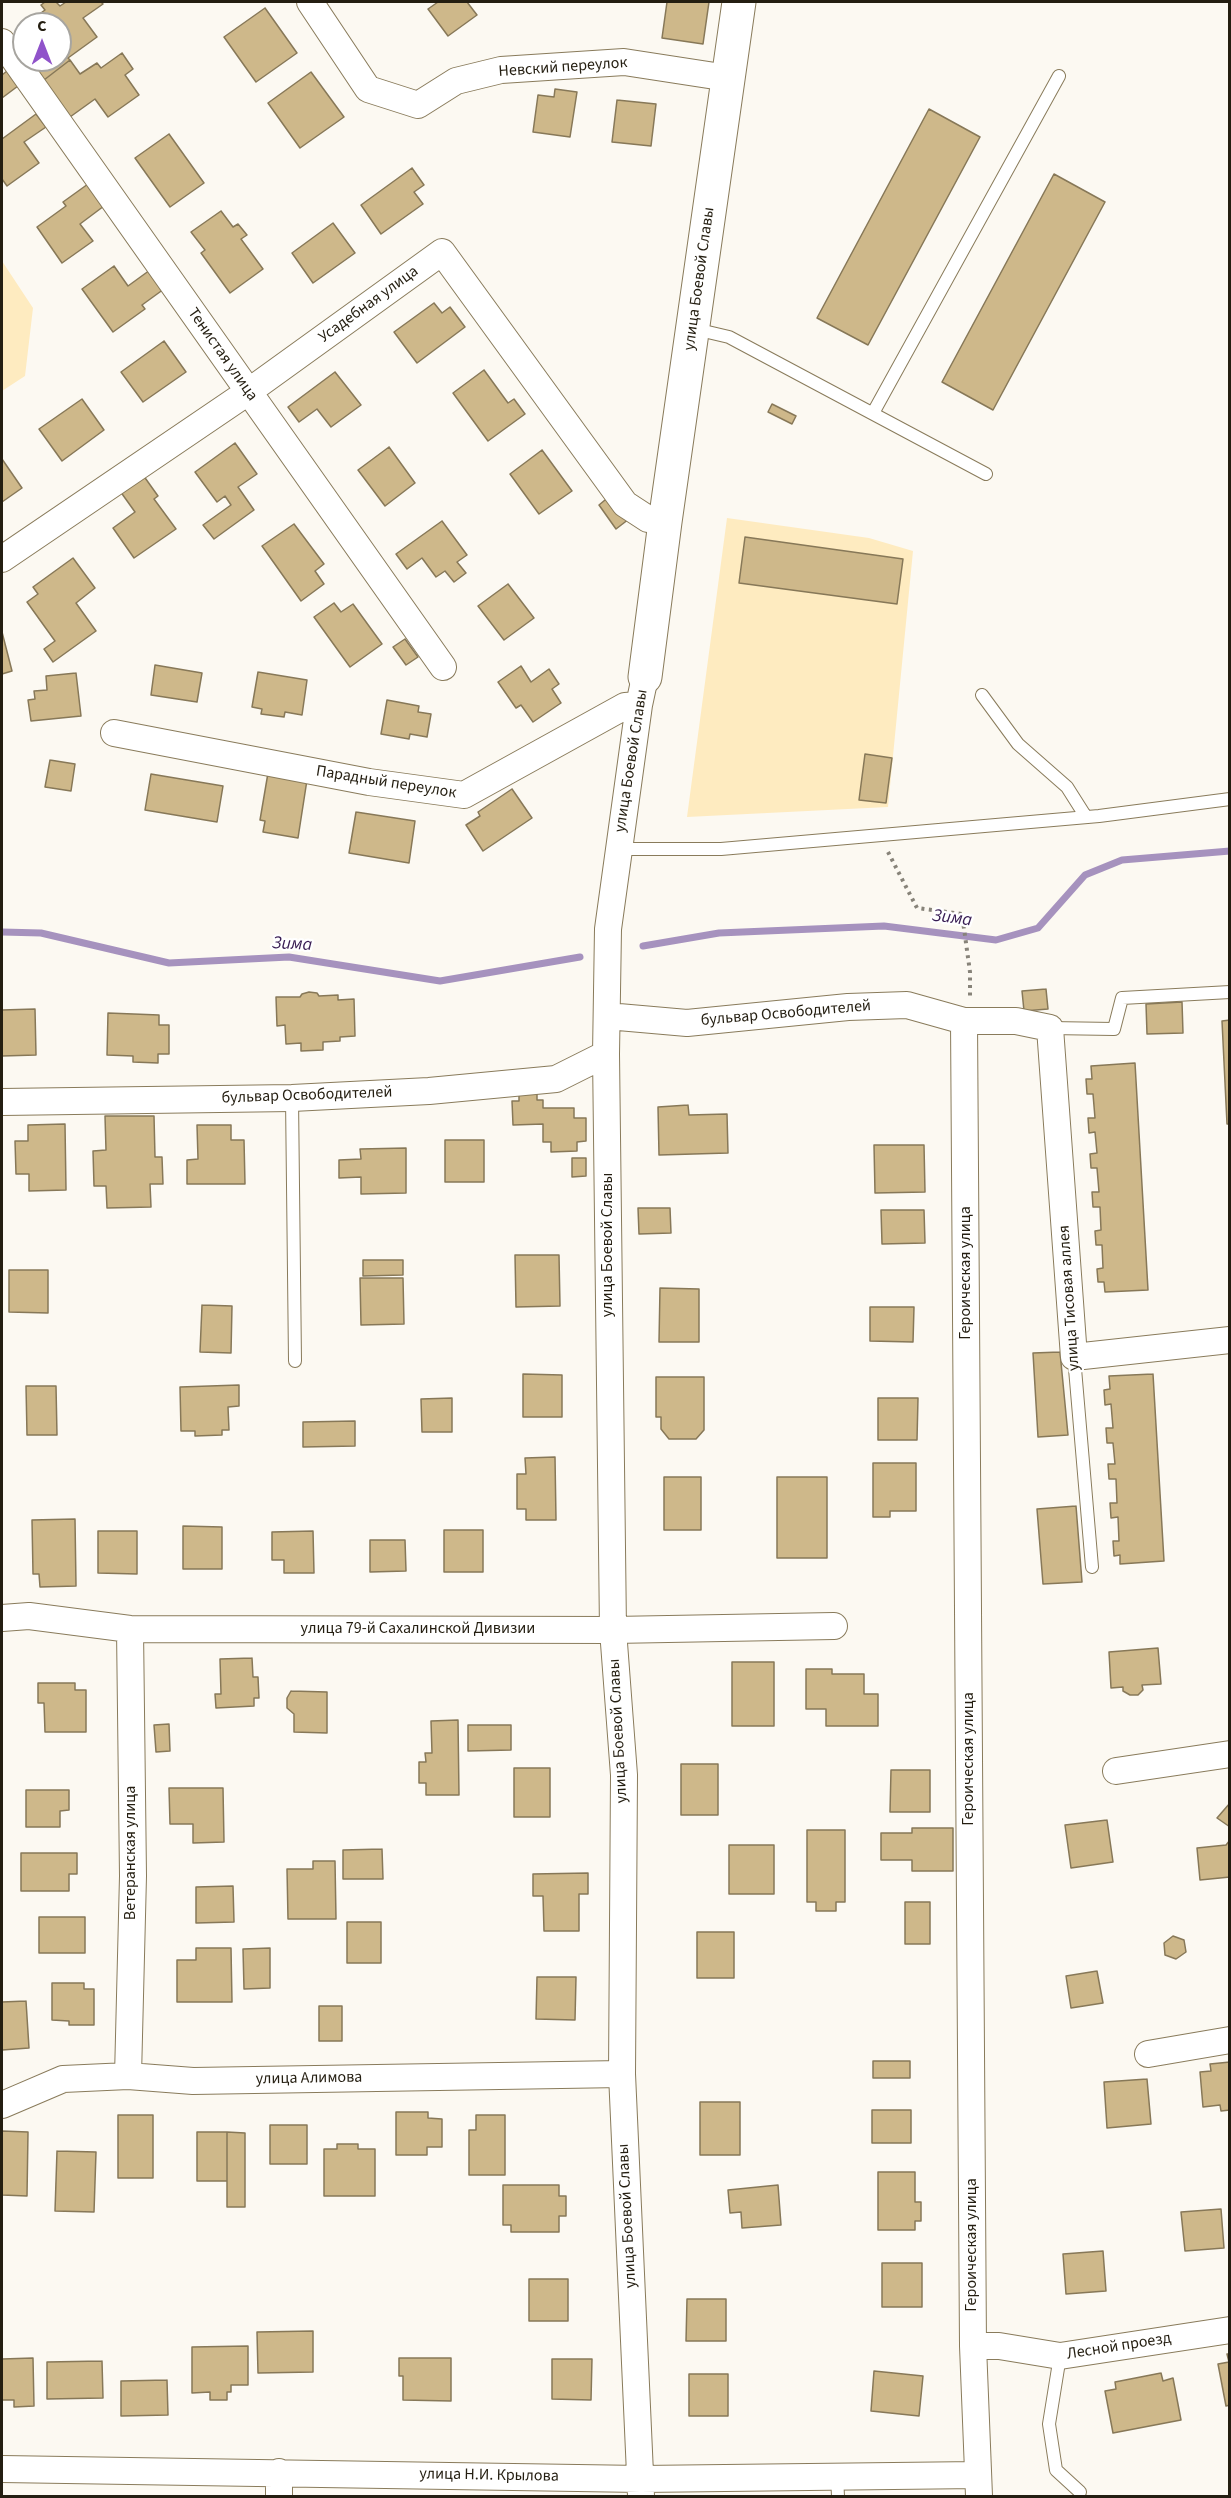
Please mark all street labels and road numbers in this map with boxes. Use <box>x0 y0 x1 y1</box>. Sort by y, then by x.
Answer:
street label: Невский переулок <box>498 54 628 82</box>
street label: улица Боевой Славы <box>680 206 720 352</box>
street label: Усадебная улица <box>315 262 423 348</box>
street label: Тенистая улица <box>183 305 261 405</box>
street label: улица Боевой Славы <box>611 688 653 834</box>
street label: Парадный переулок <box>314 762 458 804</box>
street label: бульвар Освободителей <box>700 997 872 1031</box>
street label: бульвар Освободителей <box>221 1083 393 1109</box>
street label: улица Боевой Славы <box>598 1173 618 1317</box>
street label: Героическая улица <box>956 1206 976 1340</box>
street label: улица Тисовая аллея <box>1055 1224 1085 1372</box>
street label: улица 79-й Сахалинской Дивизии <box>301 1619 535 1639</box>
street label: улица Боевой Славы <box>606 1658 632 1804</box>
street label: Героическая улица <box>959 1692 979 1826</box>
street label: Ветеранская улица <box>121 1786 141 1920</box>
street label: улица Алимова <box>255 2068 363 2090</box>
street label: улица Боевой Славы <box>615 2143 641 2289</box>
street label: Героическая улица <box>962 2178 982 2312</box>
street label: Лесной проезд <box>1065 2329 1173 2365</box>
street label: улица Н.И. Крылова <box>419 2465 559 2487</box>

